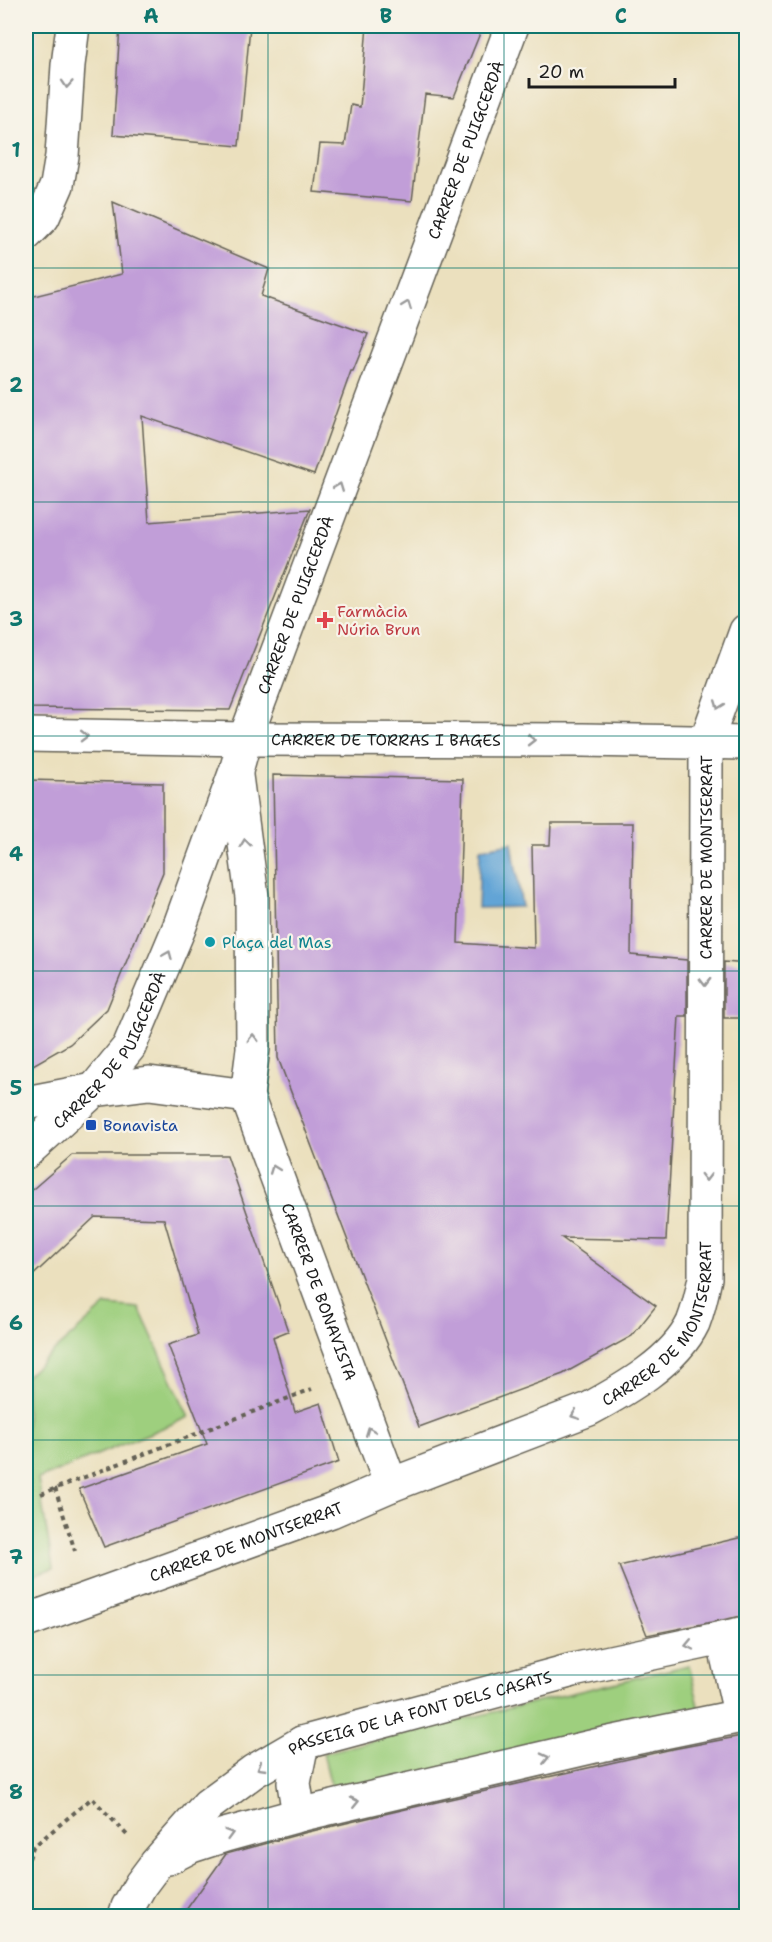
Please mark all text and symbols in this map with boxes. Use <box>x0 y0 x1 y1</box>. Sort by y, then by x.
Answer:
text: A <box>143 3 159 29</box>
text: B <box>380 3 392 29</box>
text: C <box>615 3 627 29</box>
scale bar <box>529 51 674 89</box>
street label: CARRER DE PUIGCERDÀ <box>423 58 509 242</box>
text: 20 m <box>538 60 584 84</box>
one-way arrow <box>61 79 74 88</box>
text: 1 <box>11 137 21 163</box>
one-way arrow <box>400 300 413 310</box>
text: 2 <box>9 372 23 398</box>
one-way arrow <box>332 482 344 493</box>
street label: CARRER DE PUIGCERDÀ <box>252 513 338 697</box>
place label: Farmàcia Núria Brun <box>337 601 421 640</box>
text: 3 <box>9 606 23 632</box>
marker: Farmàcia Núria Brun <box>318 613 332 627</box>
one-way arrow <box>714 699 726 710</box>
street label: CARRER DE TORRAS I BAGES <box>271 729 501 750</box>
one-way arrow <box>79 730 88 742</box>
one-way arrow <box>526 733 535 746</box>
street label: CARRER DE MONTSERRAT <box>695 755 716 959</box>
one-way arrow <box>239 839 252 848</box>
text: 4 <box>9 841 23 867</box>
place label: Plaça del Mas <box>222 932 332 953</box>
marker: Plaça del Mas <box>203 935 217 949</box>
one-way arrow <box>160 950 172 961</box>
street label: CARRER DE PUIGCERDÀ <box>48 968 170 1133</box>
one-way arrow <box>699 977 711 986</box>
one-way arrow <box>247 1033 259 1042</box>
text: 5 <box>10 1075 22 1101</box>
place label: Bonavista <box>103 1115 178 1136</box>
marker: Bonavista <box>84 1118 98 1132</box>
one-way arrow <box>269 1164 282 1174</box>
one-way arrow <box>700 1172 712 1181</box>
street label: CARRER DE BONAVISTA <box>277 1200 362 1383</box>
street label: CARRER DE MONTSERRAT <box>598 1241 716 1410</box>
text: 6 <box>9 1310 23 1336</box>
one-way arrow <box>570 1408 581 1420</box>
one-way arrow <box>365 1426 378 1436</box>
street label: CARRER DE MONTSERRAT <box>146 1497 346 1586</box>
text: 7 <box>9 1544 23 1570</box>
one-way arrow <box>685 1638 695 1651</box>
street label: PASSEIG DE LA FONT DELS CASATS <box>284 1666 554 1760</box>
one-way arrow <box>540 1752 550 1765</box>
one-way arrow <box>257 1759 267 1771</box>
text: 8 <box>9 1779 23 1805</box>
one-way arrow <box>350 1796 360 1809</box>
one-way arrow <box>223 1829 234 1841</box>

